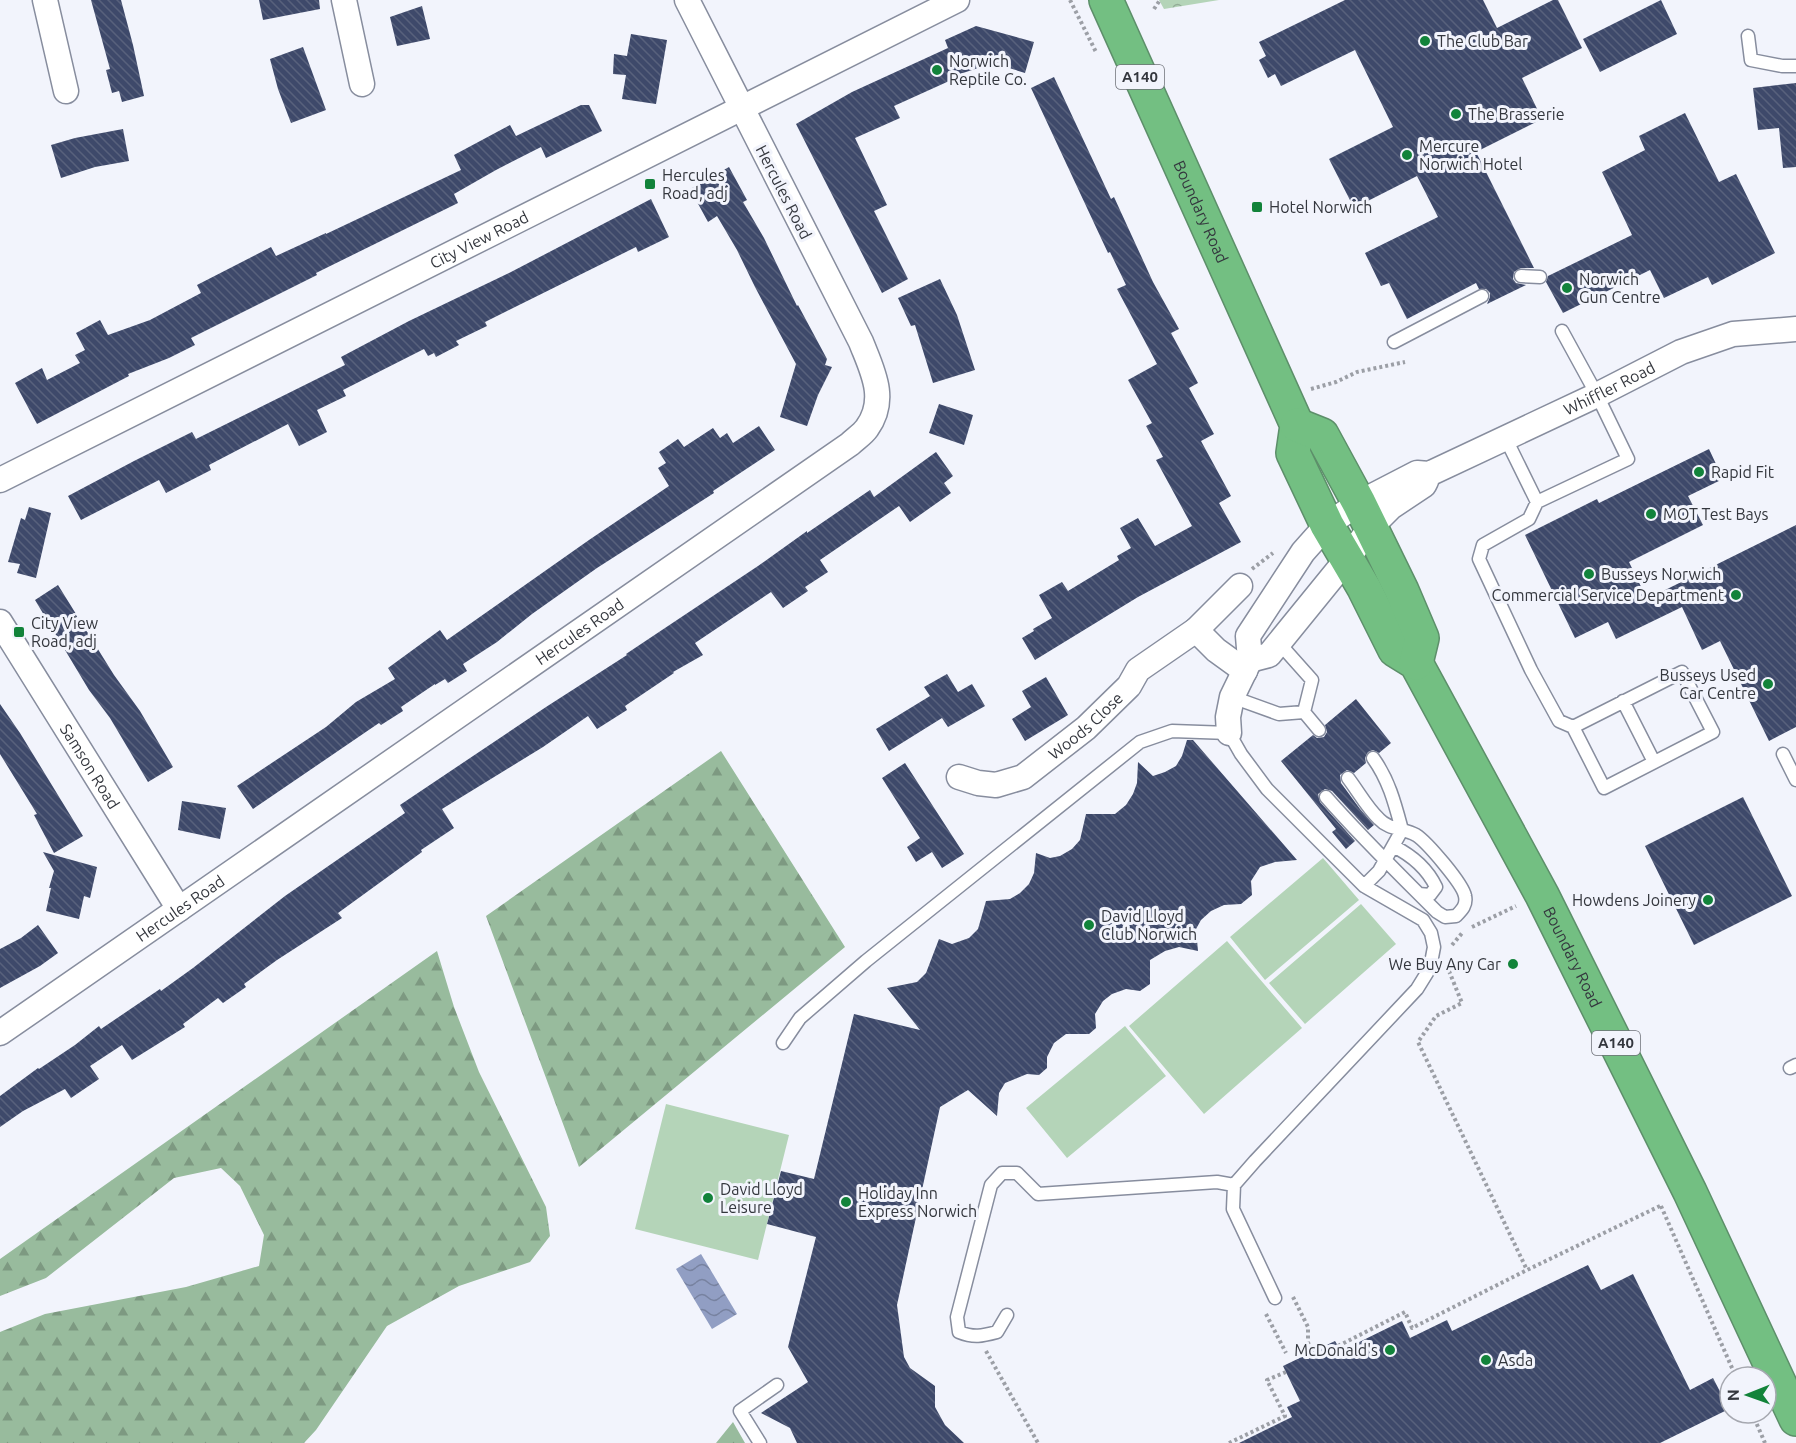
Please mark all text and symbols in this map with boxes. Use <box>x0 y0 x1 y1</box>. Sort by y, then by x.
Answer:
place label: The Club Bar <box>1437 32 1528 50</box>
marker: The Club Bar <box>1418 34 1432 48</box>
place label: Norwich Reptile Co. <box>949 52 1027 88</box>
marker: Norwich Reptile Co. <box>930 63 944 77</box>
road number: A140 <box>1116 65 1164 89</box>
place label: The Brasserie <box>1468 105 1564 123</box>
marker: The Brasserie <box>1449 107 1463 121</box>
place label: Mercure Norwich Hotel <box>1419 137 1523 173</box>
street label: Hercules Road <box>753 142 815 242</box>
marker: Mercure Norwich Hotel <box>1400 148 1414 162</box>
street label: Boundary Road <box>1170 158 1232 266</box>
place label: Hercules Road, adj <box>662 166 728 202</box>
marker: Hercules Road, adj <box>643 177 657 191</box>
place label: Hotel Norwich <box>1269 198 1373 216</box>
marker: Hotel Norwich <box>1250 200 1264 214</box>
street label: City View Road <box>427 207 531 272</box>
place label: Norwich Gun Centre <box>1579 270 1660 306</box>
marker: Norwich Gun Centre <box>1560 281 1574 295</box>
street label: Whiffler Road <box>1561 358 1658 418</box>
place label: Rapid Fit <box>1711 463 1775 481</box>
marker: Rapid Fit <box>1692 465 1706 479</box>
place label: MOT Test Bays <box>1663 505 1769 523</box>
marker: MOT Test Bays <box>1644 507 1658 521</box>
place label: Busseys Norwich <box>1601 565 1721 583</box>
marker: Busseys Norwich <box>1582 567 1596 581</box>
place label: Commercial Service Department <box>1492 586 1725 604</box>
marker: Commercial Service Department <box>1729 588 1743 602</box>
street label: Hercules Road <box>532 595 627 668</box>
place label: City View Road, adj <box>31 614 99 650</box>
marker: City View Road, adj <box>12 625 26 639</box>
place label: Busseys Used Car Centre <box>1660 666 1756 702</box>
marker: Busseys Used Car Centre <box>1761 677 1775 691</box>
street label: Woods Close <box>1045 689 1126 763</box>
street label: Samson Road <box>57 721 123 812</box>
street label: Hercules Road <box>132 871 228 945</box>
place label: Howdens Joinery <box>1572 891 1696 909</box>
marker: Howdens Joinery <box>1701 893 1715 907</box>
street label: Boundary Road <box>1540 903 1605 1010</box>
place label: David Lloyd Club Norwich <box>1101 907 1197 943</box>
marker: David Lloyd Club Norwich <box>1082 918 1096 932</box>
place label: We Buy Any Car <box>1388 955 1501 973</box>
marker: We Buy Any Car <box>1506 957 1520 971</box>
road number: A140 <box>1592 1031 1640 1055</box>
place label: David Lloyd Leisure <box>720 1180 803 1216</box>
place label: Holiday Inn Express Norwich <box>858 1184 977 1220</box>
marker: David Lloyd Leisure <box>701 1191 715 1205</box>
marker: Holiday Inn Express Norwich <box>839 1195 853 1209</box>
place label: McDonald's <box>1294 1341 1378 1359</box>
marker: McDonald's <box>1383 1343 1397 1357</box>
place label: Asda <box>1498 1351 1533 1369</box>
marker: Asda <box>1479 1353 1493 1367</box>
north arrow <box>1718 1365 1778 1425</box>
text: N <box>1724 1389 1742 1401</box>

